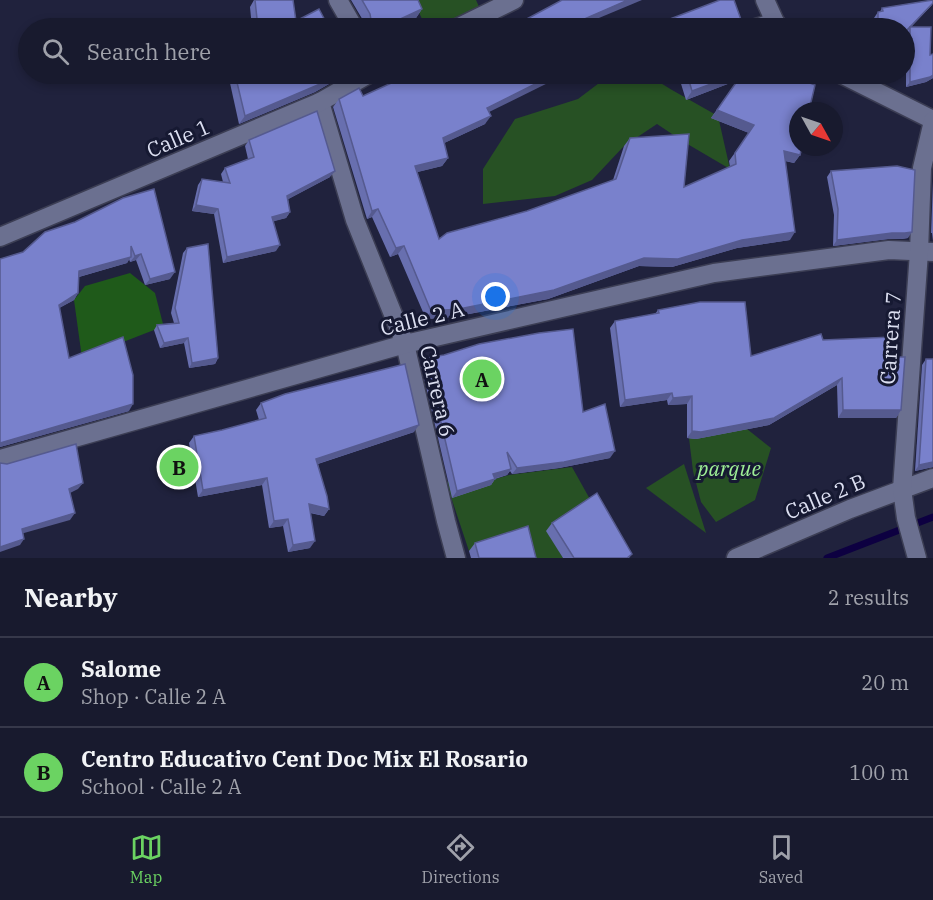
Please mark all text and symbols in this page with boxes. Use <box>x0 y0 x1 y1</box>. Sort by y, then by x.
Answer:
search box <box>18 18 915 84</box>
icon: search <box>39 35 72 68</box>
text: Search here <box>87 37 211 66</box>
north arrow <box>789 102 843 156</box>
street label: Calle 1 <box>142 112 214 164</box>
your location <box>481 282 510 311</box>
street label: Carrera 7 <box>873 291 907 385</box>
street label: Calle 2 A <box>377 294 467 342</box>
street label: Carrera 6 <box>414 343 462 439</box>
pin: A <box>462 356 502 401</box>
pin: B <box>160 444 198 490</box>
park label: parque <box>695 454 761 482</box>
street label: Calle 2 B <box>780 466 870 526</box>
text: Nearby <box>24 580 118 614</box>
text: 2 results <box>828 584 909 611</box>
text: Salome <box>81 654 161 683</box>
text: A <box>37 669 50 696</box>
text: 20 m <box>861 669 909 696</box>
text: Shop · Calle 2 A <box>81 683 226 710</box>
text: Centro Educativo Cent Doc Mix El Rosario <box>81 744 528 773</box>
text: B <box>36 759 51 786</box>
text: 100 m <box>849 759 909 786</box>
text: School · Calle 2 A <box>81 773 242 800</box>
tab: Map <box>130 831 163 887</box>
tab: Directions <box>422 831 500 887</box>
tab: Saved <box>759 831 803 887</box>

